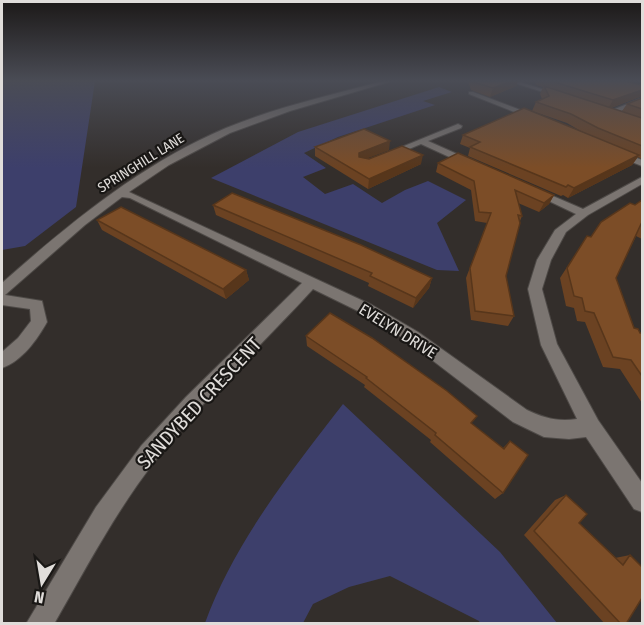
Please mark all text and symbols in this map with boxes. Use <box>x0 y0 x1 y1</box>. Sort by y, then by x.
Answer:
street label: SPRINGHILL LANE <box>95 129 188 196</box>
street label: EVELYN DRIVE <box>356 300 440 362</box>
street label: SANDYBED CRESCENT <box>132 332 267 474</box>
north arrow <box>12 553 72 613</box>
text: N <box>33 587 46 607</box>

